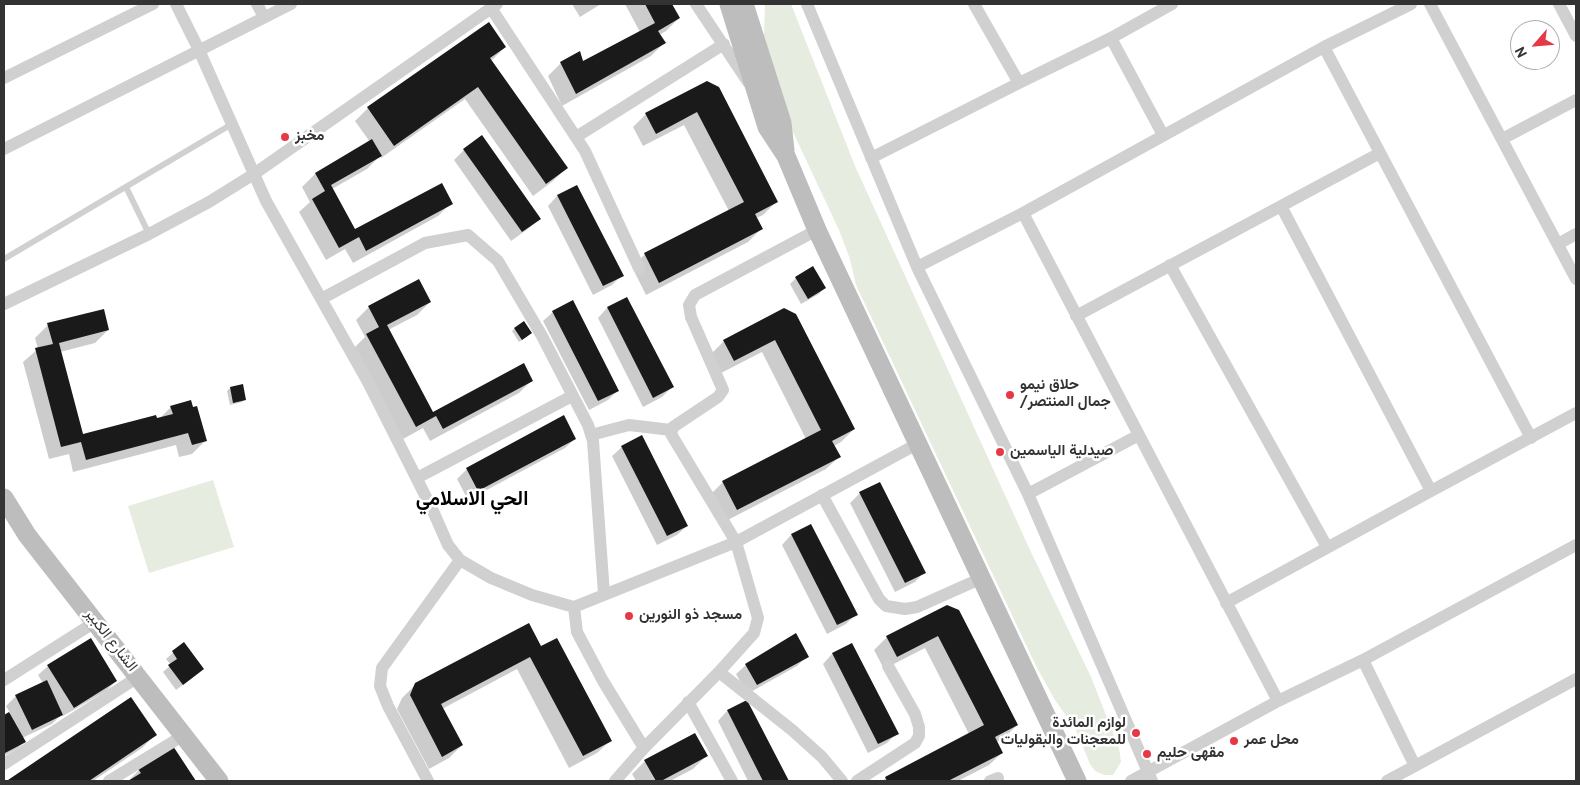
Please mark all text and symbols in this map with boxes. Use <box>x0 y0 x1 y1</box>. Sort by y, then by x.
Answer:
north arrow <box>1510 20 1560 70</box>
text: N <box>1512 43 1532 60</box>
place label: مخبز <box>295 128 325 146</box>
marker: مخبز <box>279 131 291 143</box>
place label: حلاق نيمو /جمال المنتصر <box>1020 377 1111 412</box>
marker: حلاق نيمو /جمال المنتصر <box>1004 389 1016 401</box>
place label: صيدلية الياسمين <box>1010 443 1113 461</box>
marker: صيدلية الياسمين <box>994 446 1006 458</box>
district label: الحي الاسلامي <box>416 489 528 513</box>
street label: الشارع الكبير <box>80 606 140 676</box>
place label: مسجد ذو النورين <box>639 607 742 625</box>
marker: مسجد ذو النورين <box>623 610 635 622</box>
place label: لوازم المائدة للمعجنات والبقوليات <box>1001 715 1126 750</box>
marker: لوازم المائدة للمعجنات والبقوليات <box>1130 727 1142 739</box>
place label: محل عمر <box>1244 732 1299 750</box>
marker: محل عمر <box>1228 735 1240 747</box>
place label: مقهى حليم <box>1157 745 1224 763</box>
marker: مقهى حليم <box>1141 748 1153 760</box>

